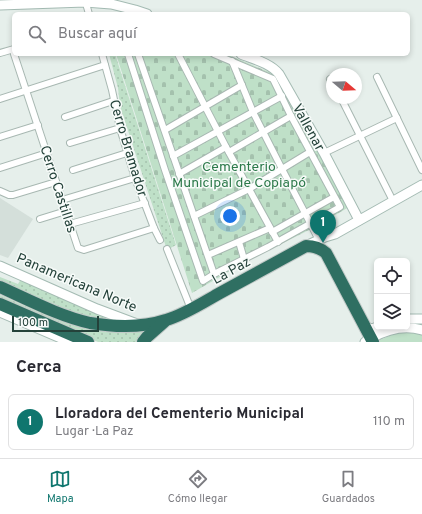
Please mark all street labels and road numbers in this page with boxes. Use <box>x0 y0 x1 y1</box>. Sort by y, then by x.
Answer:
street label: Cerro Bramador <box>105 98 151 200</box>
street label: Vallenar <box>288 101 328 155</box>
street label: Cerro Castillas <box>35 144 80 235</box>
street label: Panamericana Norte <box>14 250 139 316</box>
street label: La Paz <box>209 254 254 289</box>

